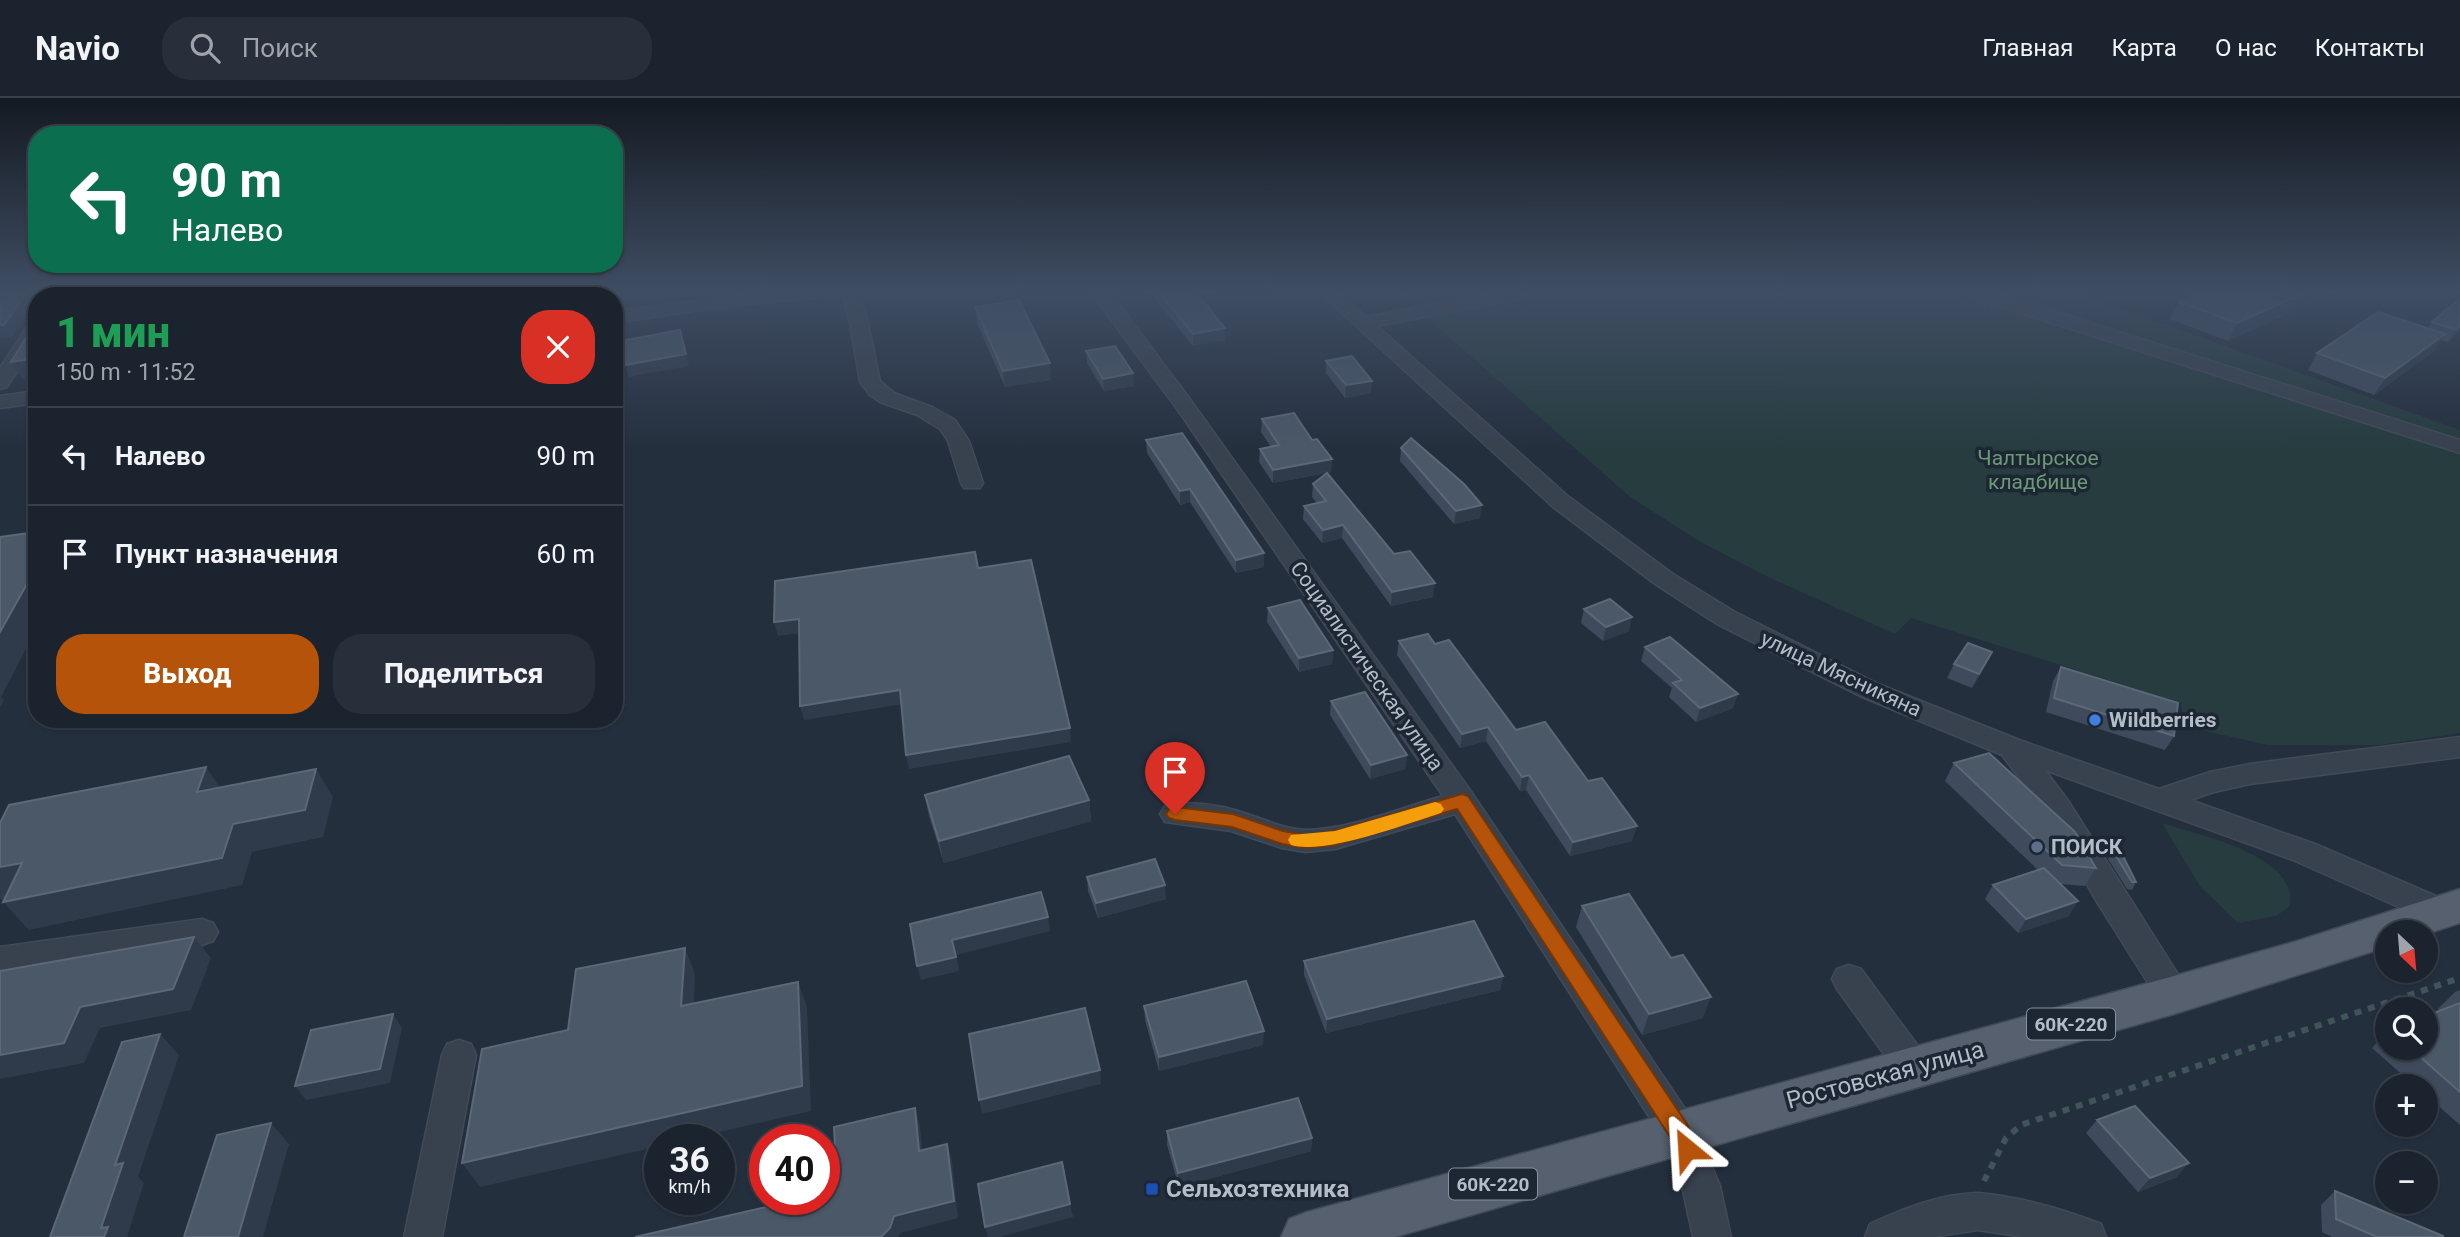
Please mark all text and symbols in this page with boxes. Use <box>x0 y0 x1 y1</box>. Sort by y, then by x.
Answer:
search box <box>162 17 652 80</box>
text: Navio <box>35 29 120 68</box>
icon: search <box>186 29 224 67</box>
text: Поиск <box>242 33 318 63</box>
text: Главная <box>1982 34 2073 62</box>
text: Карта <box>2111 34 2177 62</box>
text: О нас <box>2215 34 2277 62</box>
text: Контакты <box>2315 34 2425 62</box>
text: 90 m <box>171 152 282 209</box>
icon: left <box>56 154 147 245</box>
text: Налево <box>171 211 283 249</box>
text: 1 мин <box>56 308 170 357</box>
button: close <box>521 310 595 384</box>
text: 150 m · 11:52 <box>56 359 195 386</box>
icon: left <box>56 437 94 475</box>
text: Налево <box>115 441 205 471</box>
text: 90 m <box>537 441 595 471</box>
park label: Чалтырское кладбище <box>1977 446 2099 494</box>
icon: arrive <box>56 535 94 573</box>
text: Пункт назначения <box>115 539 339 569</box>
text: 60 m <box>537 539 595 569</box>
street label: Социалистическая улица <box>1286 557 1448 775</box>
street label: улица Мясникяна <box>1757 626 1925 722</box>
button: Выход <box>56 634 319 714</box>
button: Поделиться <box>333 634 595 714</box>
place label: Wildberries <box>2109 708 2217 732</box>
marker: Wildberries <box>2087 712 2103 728</box>
pin <box>1145 742 1205 814</box>
icon: arrive <box>1156 753 1194 791</box>
place label: ПОИСК <box>2051 835 2123 859</box>
marker: ПОИСК <box>2029 839 2045 855</box>
north arrow <box>2375 920 2438 984</box>
map controls <box>2375 920 2438 1214</box>
button: search <box>2375 997 2438 1060</box>
road number: 60К-220 <box>2027 1008 2115 1040</box>
street label: Ростовская улица <box>1783 1035 1987 1115</box>
button: + <box>2375 1074 2438 1137</box>
position arrow <box>1650 1112 1724 1186</box>
speed limit sign: 40 <box>749 1124 840 1215</box>
text: 36 <box>669 1140 710 1181</box>
button: − <box>2375 1151 2438 1214</box>
road number: 60К-220 <box>1449 1168 1537 1200</box>
place label: Сельхозтехника <box>1166 1175 1349 1203</box>
text: km/h <box>668 1176 711 1197</box>
marker: Сельхозтехника <box>1144 1181 1160 1197</box>

